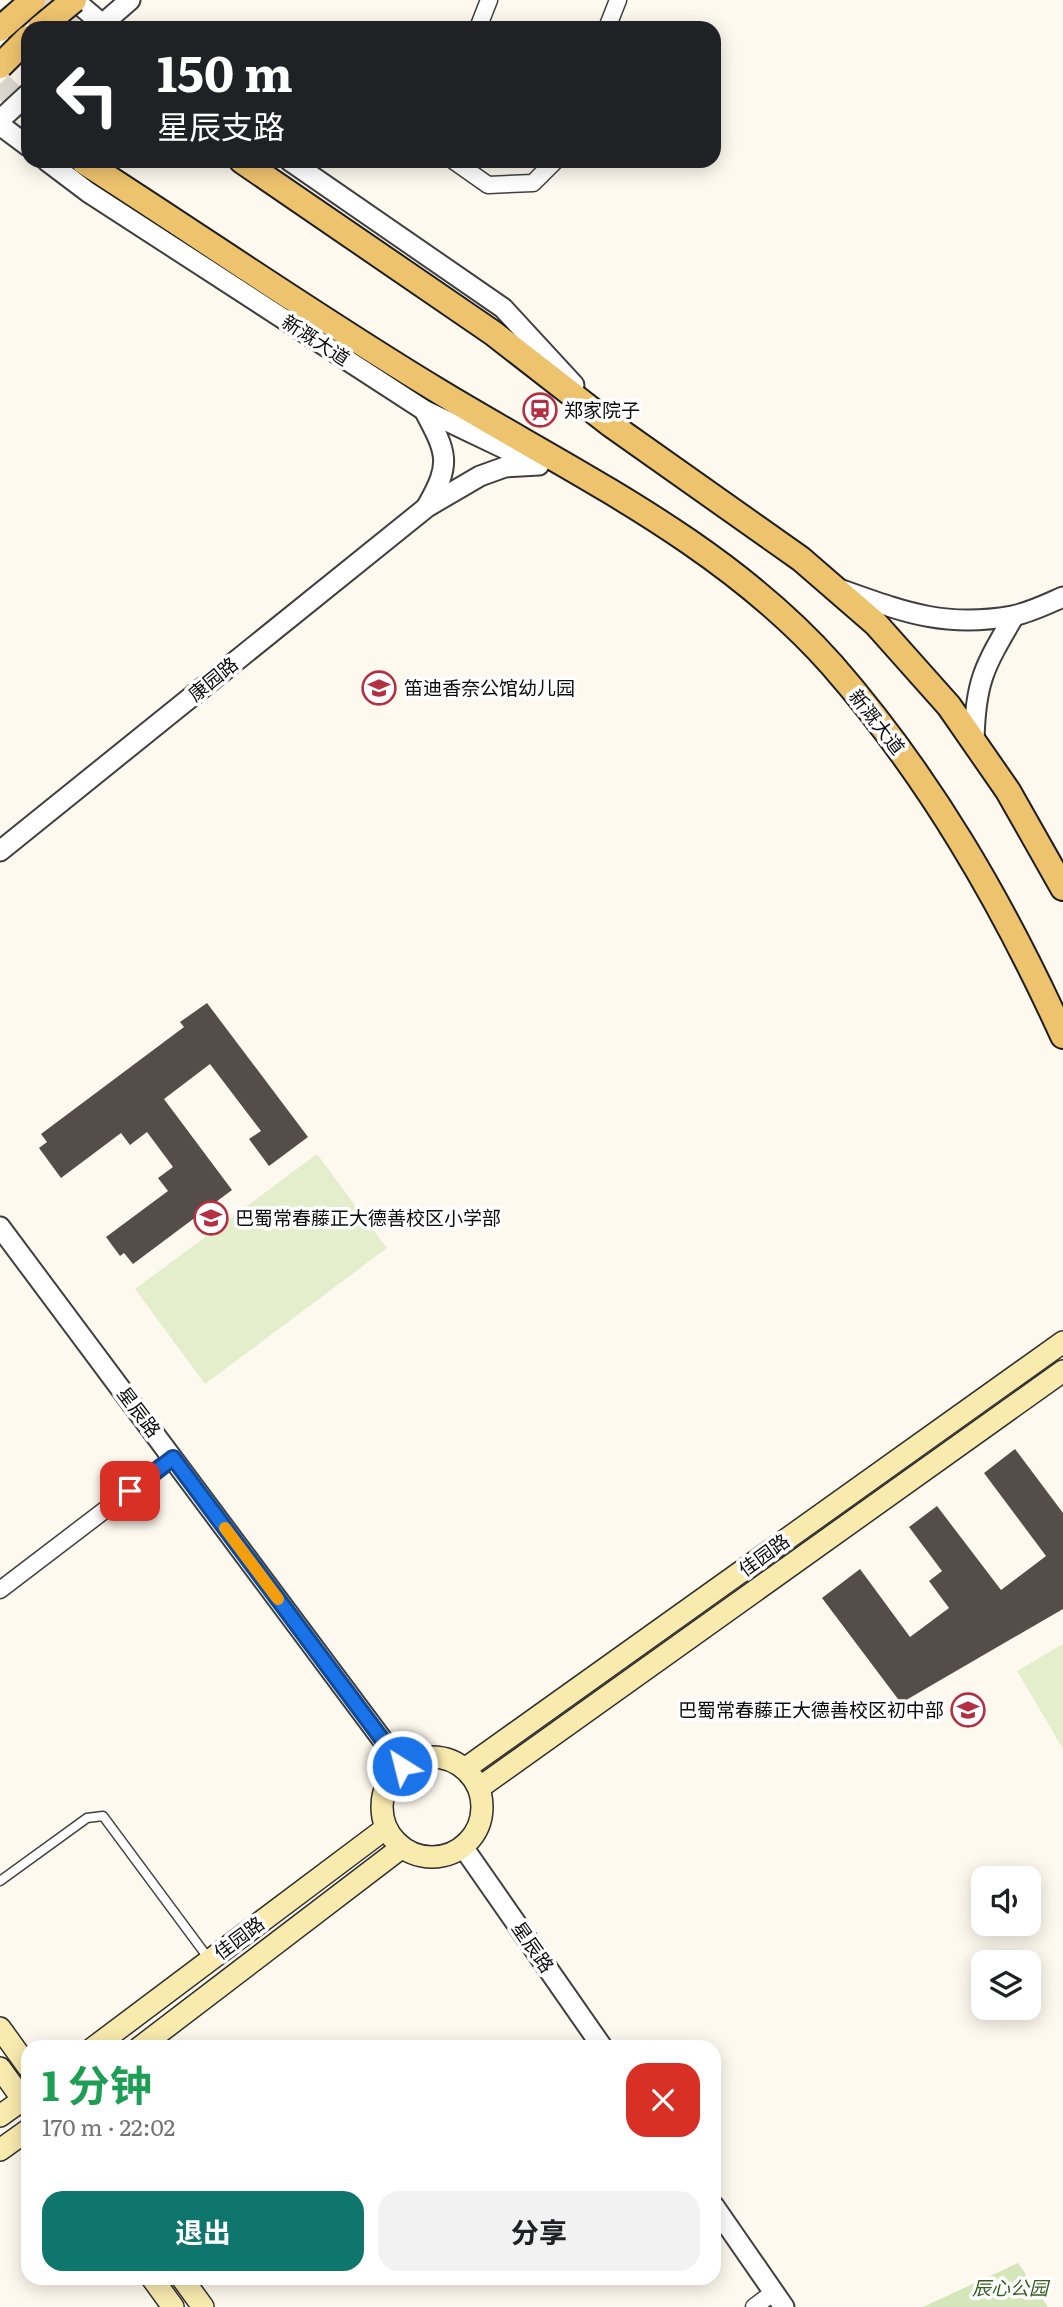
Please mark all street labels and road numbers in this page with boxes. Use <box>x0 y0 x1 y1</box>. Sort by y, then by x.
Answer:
street label: 新溉大道 <box>277 307 356 372</box>
street label: 康园路 <box>181 649 243 707</box>
street label: 新溉大道 <box>843 683 912 760</box>
street label: 星辰路 <box>111 1380 168 1443</box>
street label: 佳园路 <box>732 1526 795 1582</box>
street label: 佳园路 <box>207 1909 270 1966</box>
street label: 星辰路 <box>506 1915 562 1978</box>

